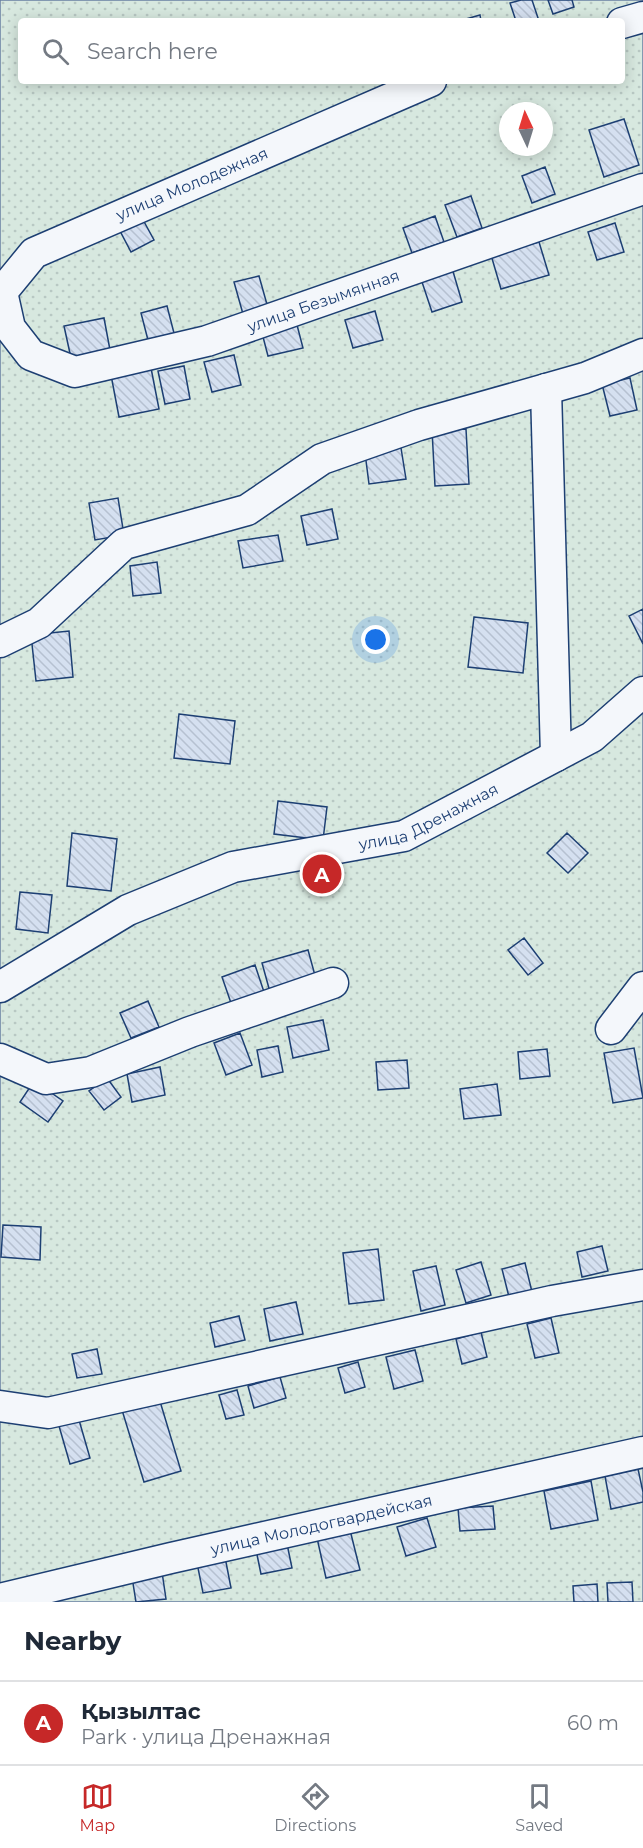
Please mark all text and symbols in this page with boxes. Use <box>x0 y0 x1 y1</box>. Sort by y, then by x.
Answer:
search box <box>18 18 625 84</box>
icon: search <box>39 35 72 68</box>
text: Search here <box>87 38 218 65</box>
north arrow <box>499 102 553 156</box>
street label: улица Молодежная <box>112 143 271 225</box>
street label: улица Безымянная <box>244 265 402 336</box>
your location <box>361 625 390 654</box>
street label: улица Дренажная <box>356 779 501 854</box>
pin: A <box>302 852 342 896</box>
street label: улица Молодогвардейская <box>208 1490 434 1559</box>
text: Nearby <box>24 1625 121 1657</box>
text: Қызылтас <box>81 1698 201 1725</box>
text: A <box>36 1711 51 1735</box>
text: 60 m <box>567 1711 619 1735</box>
text: Park · улица Дренажная <box>81 1725 331 1749</box>
tab: Map <box>80 1780 115 1835</box>
tab: Directions <box>274 1780 356 1835</box>
tab: Saved <box>515 1780 563 1835</box>

